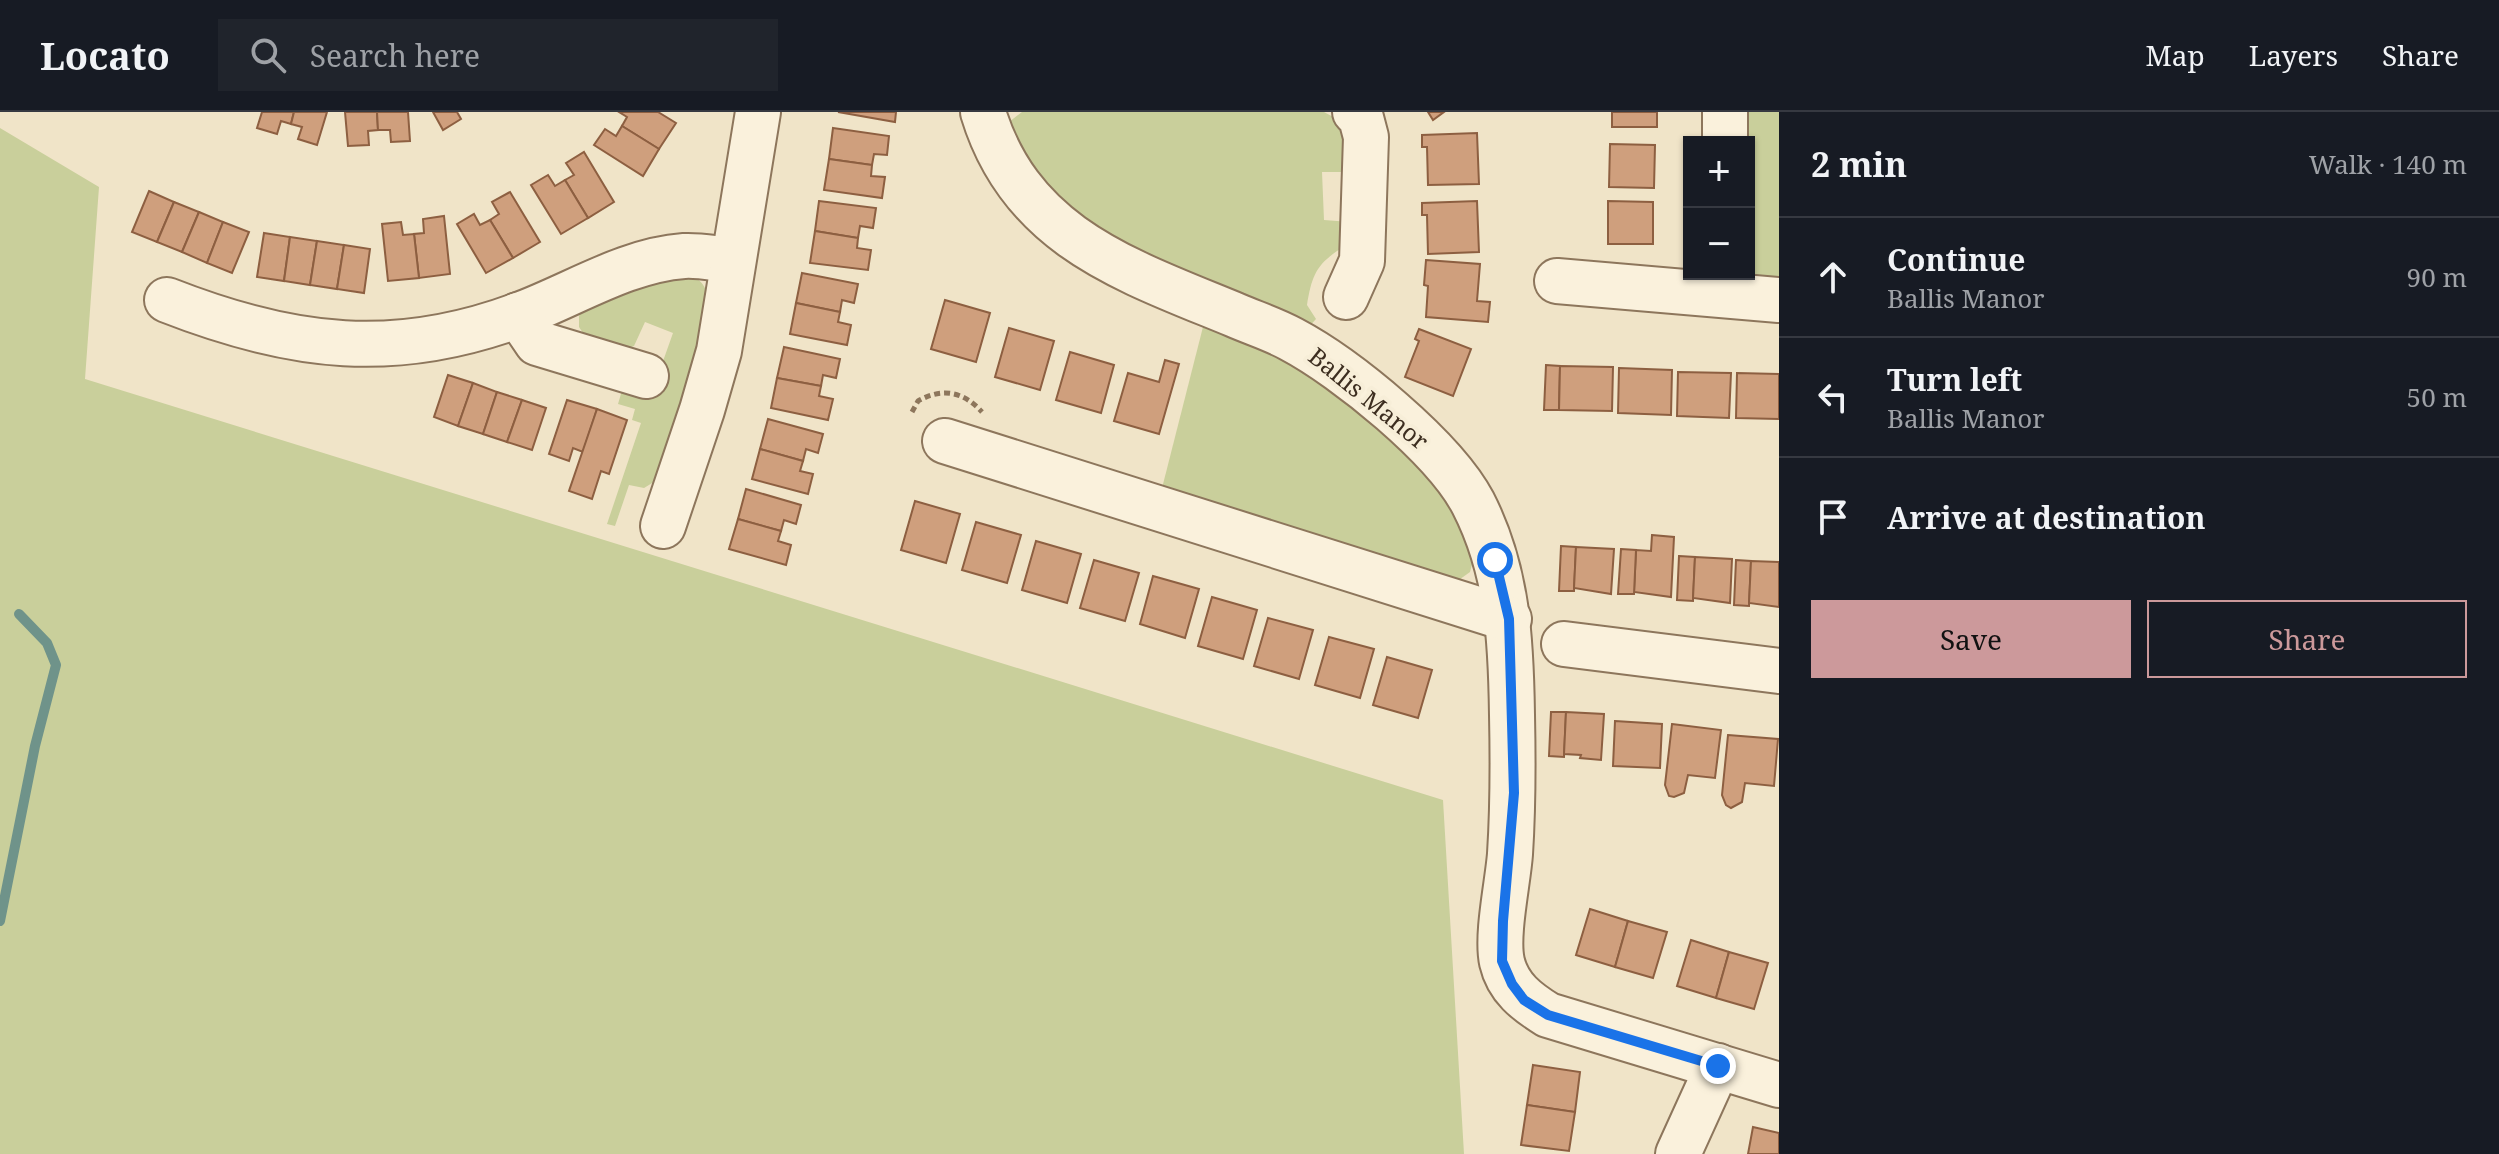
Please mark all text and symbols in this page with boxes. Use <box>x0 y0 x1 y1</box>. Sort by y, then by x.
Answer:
search box <box>218 19 778 91</box>
text: Locato <box>40 29 170 81</box>
icon: search <box>246 33 290 77</box>
text: Search here <box>310 35 480 76</box>
text: Map <box>2146 36 2205 74</box>
text: Layers <box>2249 36 2338 74</box>
text: Share <box>2382 36 2459 74</box>
map controls <box>1683 136 1755 280</box>
button: + <box>1683 136 1755 208</box>
text: 2 min <box>1811 141 1907 187</box>
text: Walk · 140 m <box>2309 146 2467 182</box>
button: − <box>1683 208 1755 280</box>
text: Continue <box>1887 239 2025 280</box>
icon: ahead <box>1811 255 1855 299</box>
text: 90 m <box>2407 259 2467 295</box>
text: Ballis Manor <box>1887 280 2045 316</box>
street label: Ballis Manor <box>1302 339 1436 456</box>
text: Turn left <box>1887 359 2022 400</box>
icon: left <box>1811 375 1855 419</box>
text: 50 m <box>2407 379 2467 415</box>
text: Ballis Manor <box>1887 400 2045 436</box>
icon: arrive <box>1811 495 1855 539</box>
text: Arrive at destination <box>1887 497 2206 538</box>
route start <box>1477 542 1513 578</box>
button: Save <box>1811 600 2131 678</box>
button: Share <box>2147 600 2467 678</box>
route end <box>1700 1048 1736 1084</box>

